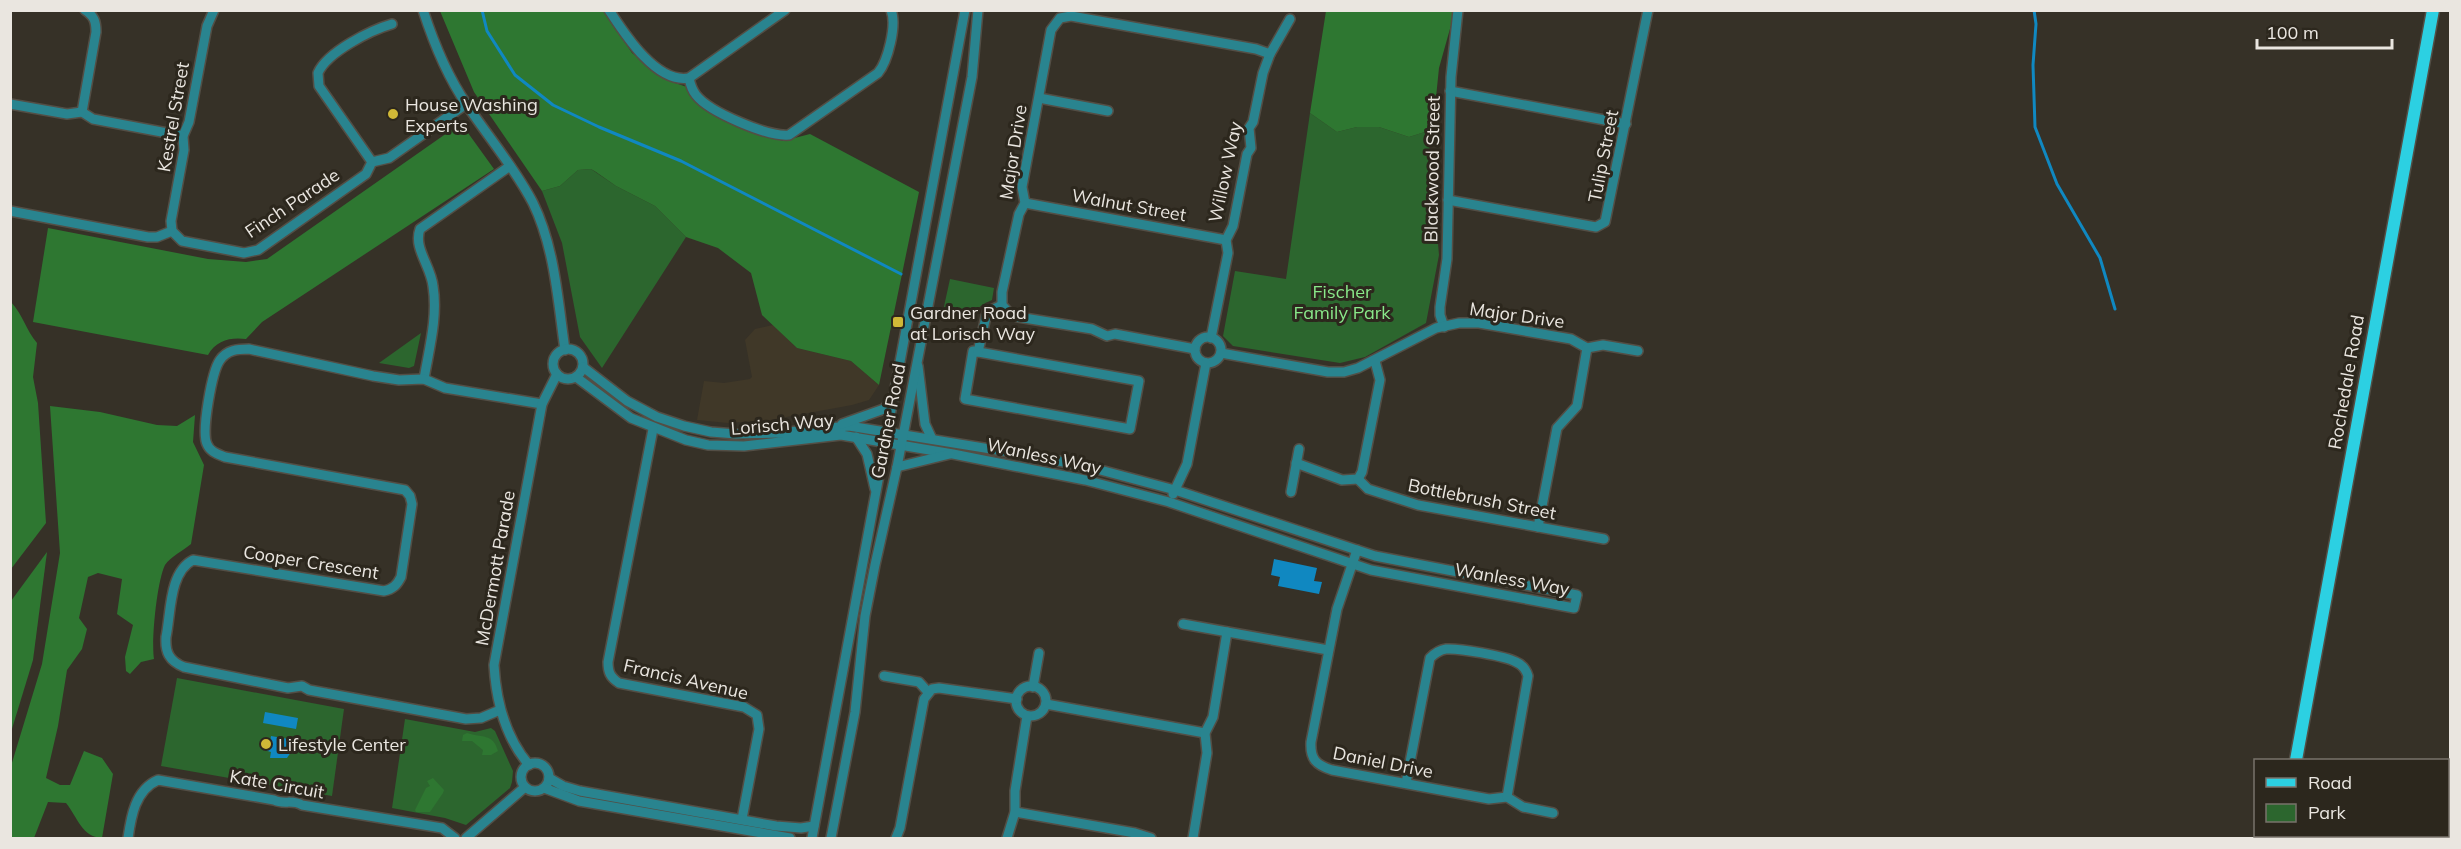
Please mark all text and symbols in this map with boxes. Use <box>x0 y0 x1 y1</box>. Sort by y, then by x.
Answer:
scale bar <box>2257 12 2392 50</box>
text: 100 m <box>2266 21 2319 44</box>
street label: Kestrel Street <box>152 60 194 174</box>
place label: House Washing Experts <box>405 93 538 137</box>
street label: Blackwood Street <box>1419 96 1445 242</box>
street label: Major Drive <box>994 103 1032 201</box>
marker: House Washing Experts <box>386 107 400 121</box>
street label: Tulip Street <box>1583 108 1623 204</box>
street label: Willow Way <box>1203 119 1247 225</box>
street label: Finch Parade <box>240 163 344 243</box>
street label: Walnut Street <box>1070 184 1188 226</box>
park label: Fischer Family Park <box>1293 280 1391 324</box>
street label: Major Drive <box>1468 297 1566 333</box>
place label: Gardner Road at Lorisch Way <box>910 301 1035 345</box>
street label: Rochedale Road <box>2323 313 2369 451</box>
marker: Gardner Road at Lorisch Way <box>891 315 905 329</box>
street label: Gardner Road <box>866 361 910 481</box>
street label: Lorisch Way <box>730 408 835 440</box>
street label: Wanless Way <box>985 433 1104 479</box>
street label: Bottlebrush Street <box>1406 473 1558 525</box>
street label: McDermott Parade <box>470 489 520 647</box>
street label: Cooper Crescent <box>242 540 380 584</box>
street label: Wanless Way <box>1453 558 1572 600</box>
street label: Francis Avenue <box>621 653 751 705</box>
place label: Lifestyle Center <box>278 733 406 756</box>
marker: Lifestyle Center <box>259 737 273 751</box>
street label: Daniel Drive <box>1331 741 1435 783</box>
legend <box>2254 759 2449 837</box>
street label: Kate Circuit <box>228 764 326 804</box>
text: Road <box>2308 771 2352 794</box>
text: Park <box>2308 801 2347 824</box>

